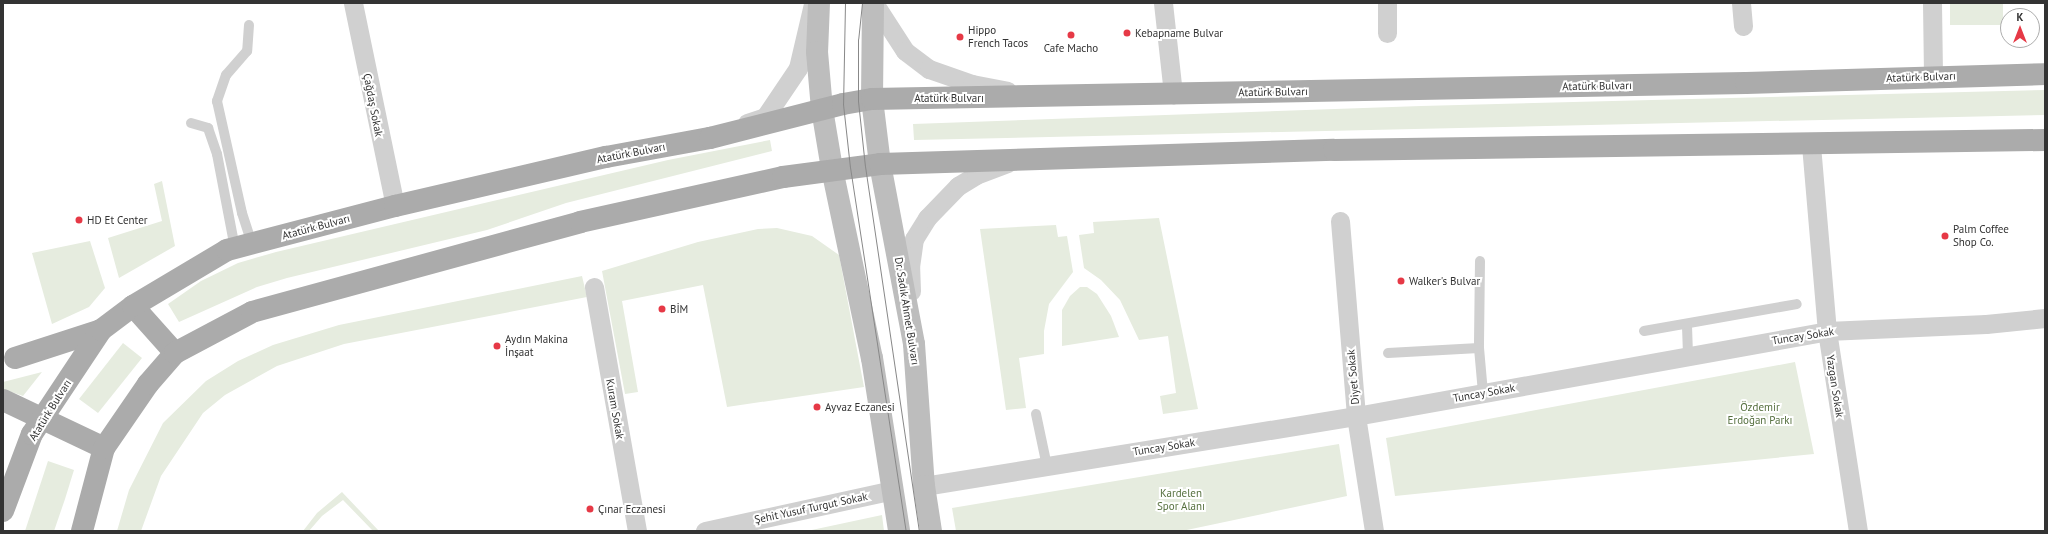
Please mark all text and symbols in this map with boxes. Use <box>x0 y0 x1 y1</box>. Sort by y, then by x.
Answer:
north arrow <box>2000 8 2040 48</box>
text: K <box>2017 10 2023 24</box>
place label: Hippo French Tacos <box>968 24 1029 50</box>
place label: Kebapname Bulvar <box>1135 26 1223 40</box>
marker: Kebapname Bulvar <box>1122 28 1132 38</box>
marker: Cafe Macho <box>1066 30 1076 40</box>
marker: Hippo French Tacos <box>955 32 965 42</box>
place label: Cafe Macho <box>1044 41 1098 55</box>
street label: Atatürk Bulvarı <box>1886 69 1956 85</box>
street label: Çağdaş Sokak <box>360 72 386 138</box>
street label: Atatürk Bulvarı <box>1562 79 1632 93</box>
street label: Atatürk Bulvarı <box>1238 85 1308 99</box>
street label: Atatürk Bulvarı <box>914 91 984 105</box>
street label: Atatürk Bulvarı <box>595 140 667 166</box>
street label: Atatürk Bulvarı <box>280 212 352 242</box>
place label: HD Et Center <box>87 213 148 227</box>
marker: HD Et Center <box>74 215 84 225</box>
place label: Palm Coffee Shop Co. <box>1953 223 2009 249</box>
marker: Palm Coffee Shop Co. <box>1940 231 1950 241</box>
street label: Dr. Sadık Ahmet Bulvarı <box>892 255 922 367</box>
place label: Walker's Bulvar <box>1409 274 1480 288</box>
marker: Walker's Bulvar <box>1396 276 1406 286</box>
place label: BİM <box>670 302 688 316</box>
marker: BİM <box>657 304 667 314</box>
street label: Tuncay Sokak <box>1771 325 1835 347</box>
place label: Aydın Makina İnşaat <box>505 333 568 359</box>
marker: Aydın Makina İnşaat <box>492 341 502 351</box>
street label: Diyet Sokak <box>1344 349 1362 405</box>
street label: Yazgan Sokak <box>1824 354 1846 418</box>
street label: Atatürk Bulvarı <box>26 377 74 443</box>
street label: Kuram Sokak <box>603 378 627 440</box>
street label: Tuncay Sokak <box>1452 381 1516 405</box>
place label: Ayvaz Eczanesi <box>825 400 895 414</box>
park label: Özdemir Erdoğan Parkı <box>1728 401 1792 427</box>
marker: Ayvaz Eczanesi <box>812 402 822 412</box>
street label: Tuncay Sokak <box>1132 436 1196 458</box>
park label: Kardelen Spor Alanı <box>1157 487 1205 513</box>
street label: Şehit Yusuf Turgut Sokak <box>753 489 869 527</box>
place label: Çınar Eczanesi <box>598 502 666 516</box>
marker: Çınar Eczanesi <box>585 504 595 514</box>

